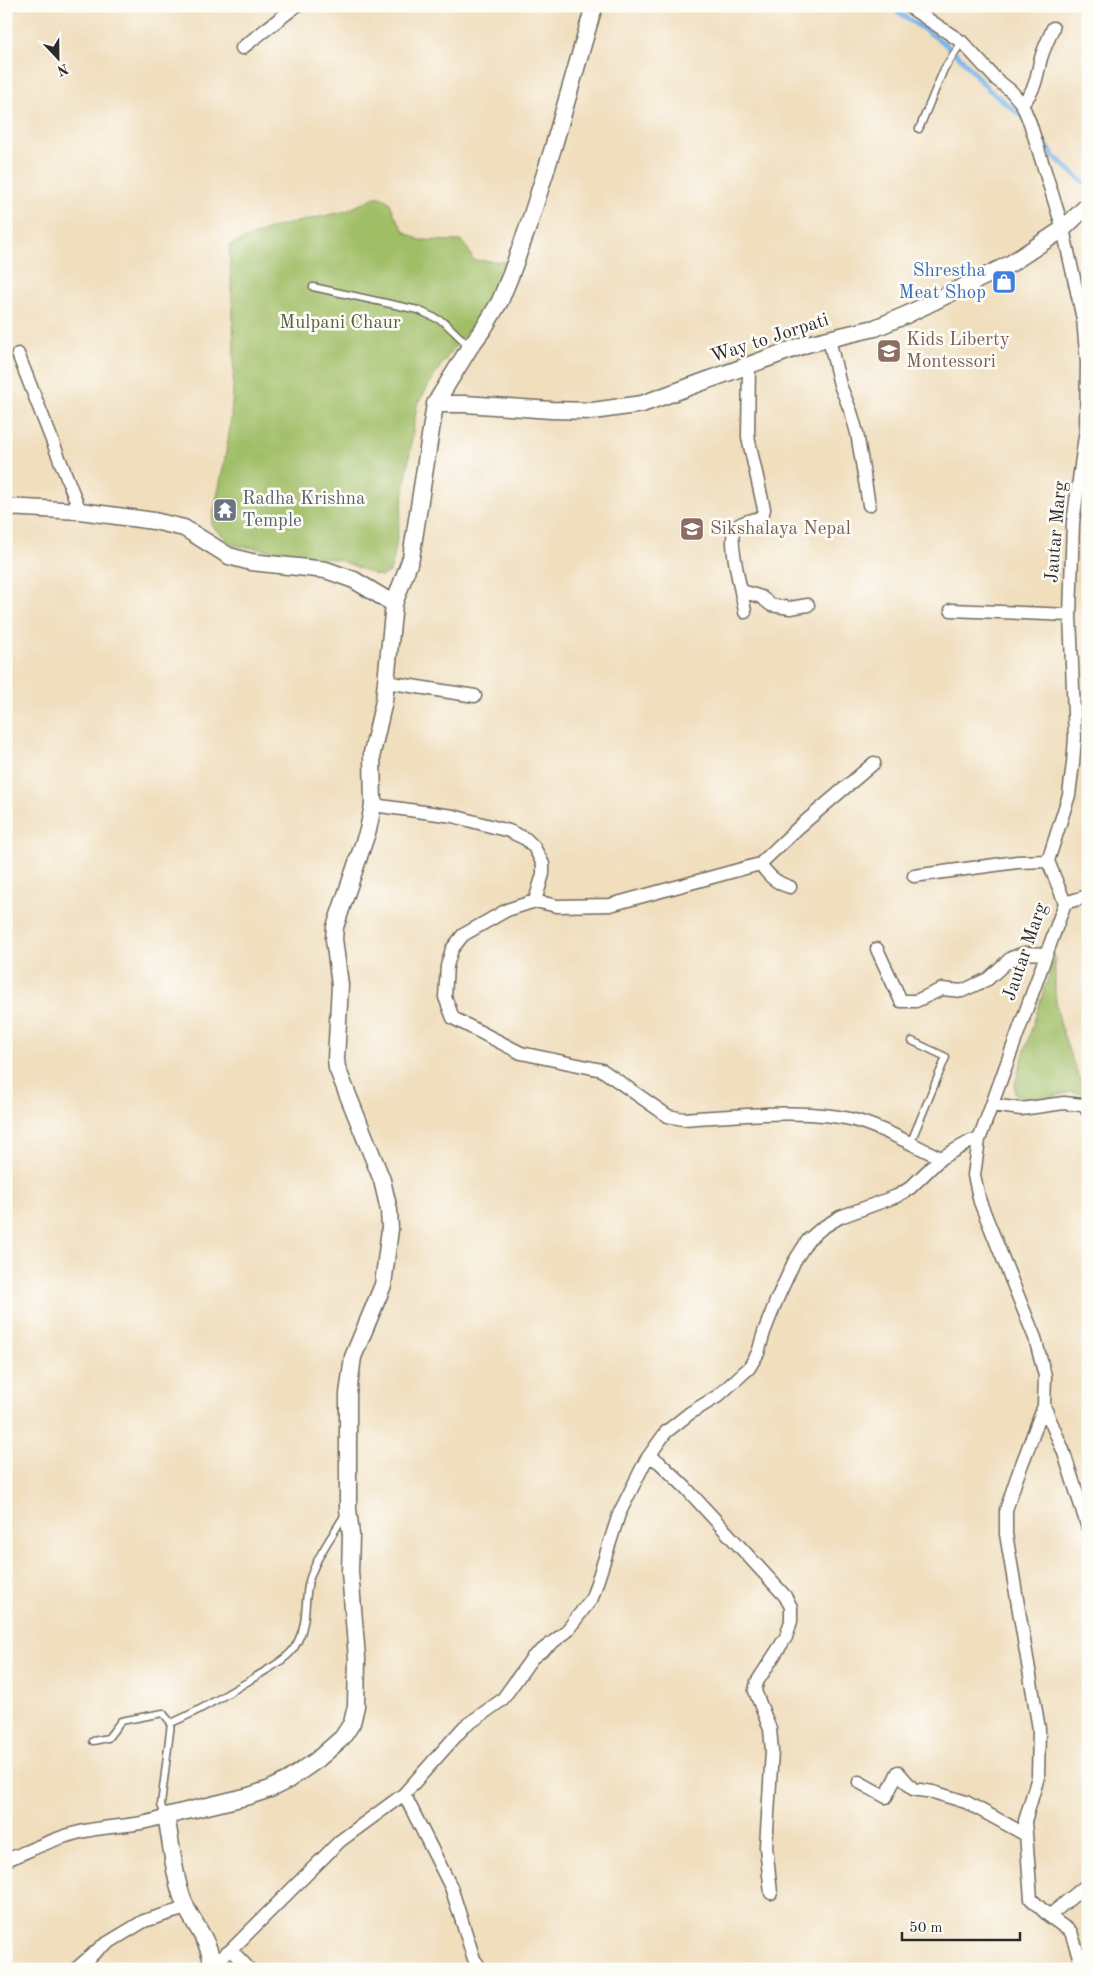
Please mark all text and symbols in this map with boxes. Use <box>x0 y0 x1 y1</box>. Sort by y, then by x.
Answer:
north arrow <box>32 32 82 82</box>
text: N <box>55 61 70 78</box>
place label: Shrestha Meat Shop <box>899 262 987 303</box>
shop icon: Shrestha Meat Shop <box>991 269 1017 295</box>
street label: Way to Jorpati <box>709 311 831 367</box>
park label: Mulpani Chaur <box>279 314 401 333</box>
place label: Kids Liberty Montessori <box>906 331 1010 372</box>
school or university icon: Kids Liberty Montessori <box>876 338 902 364</box>
street label: Jautar Marg <box>1043 479 1071 584</box>
place label: Radha Krishna Temple <box>242 490 366 531</box>
temple icon: Radha Krishna Temple <box>212 497 238 523</box>
school or university icon: Sikshalaya Nepal <box>679 516 705 542</box>
place label: Sikshalaya Nepal <box>710 520 851 539</box>
street label: Jautar Marg <box>1000 900 1052 1003</box>
scale bar <box>902 1910 1019 1942</box>
text: 50 m <box>909 1921 943 1936</box>

